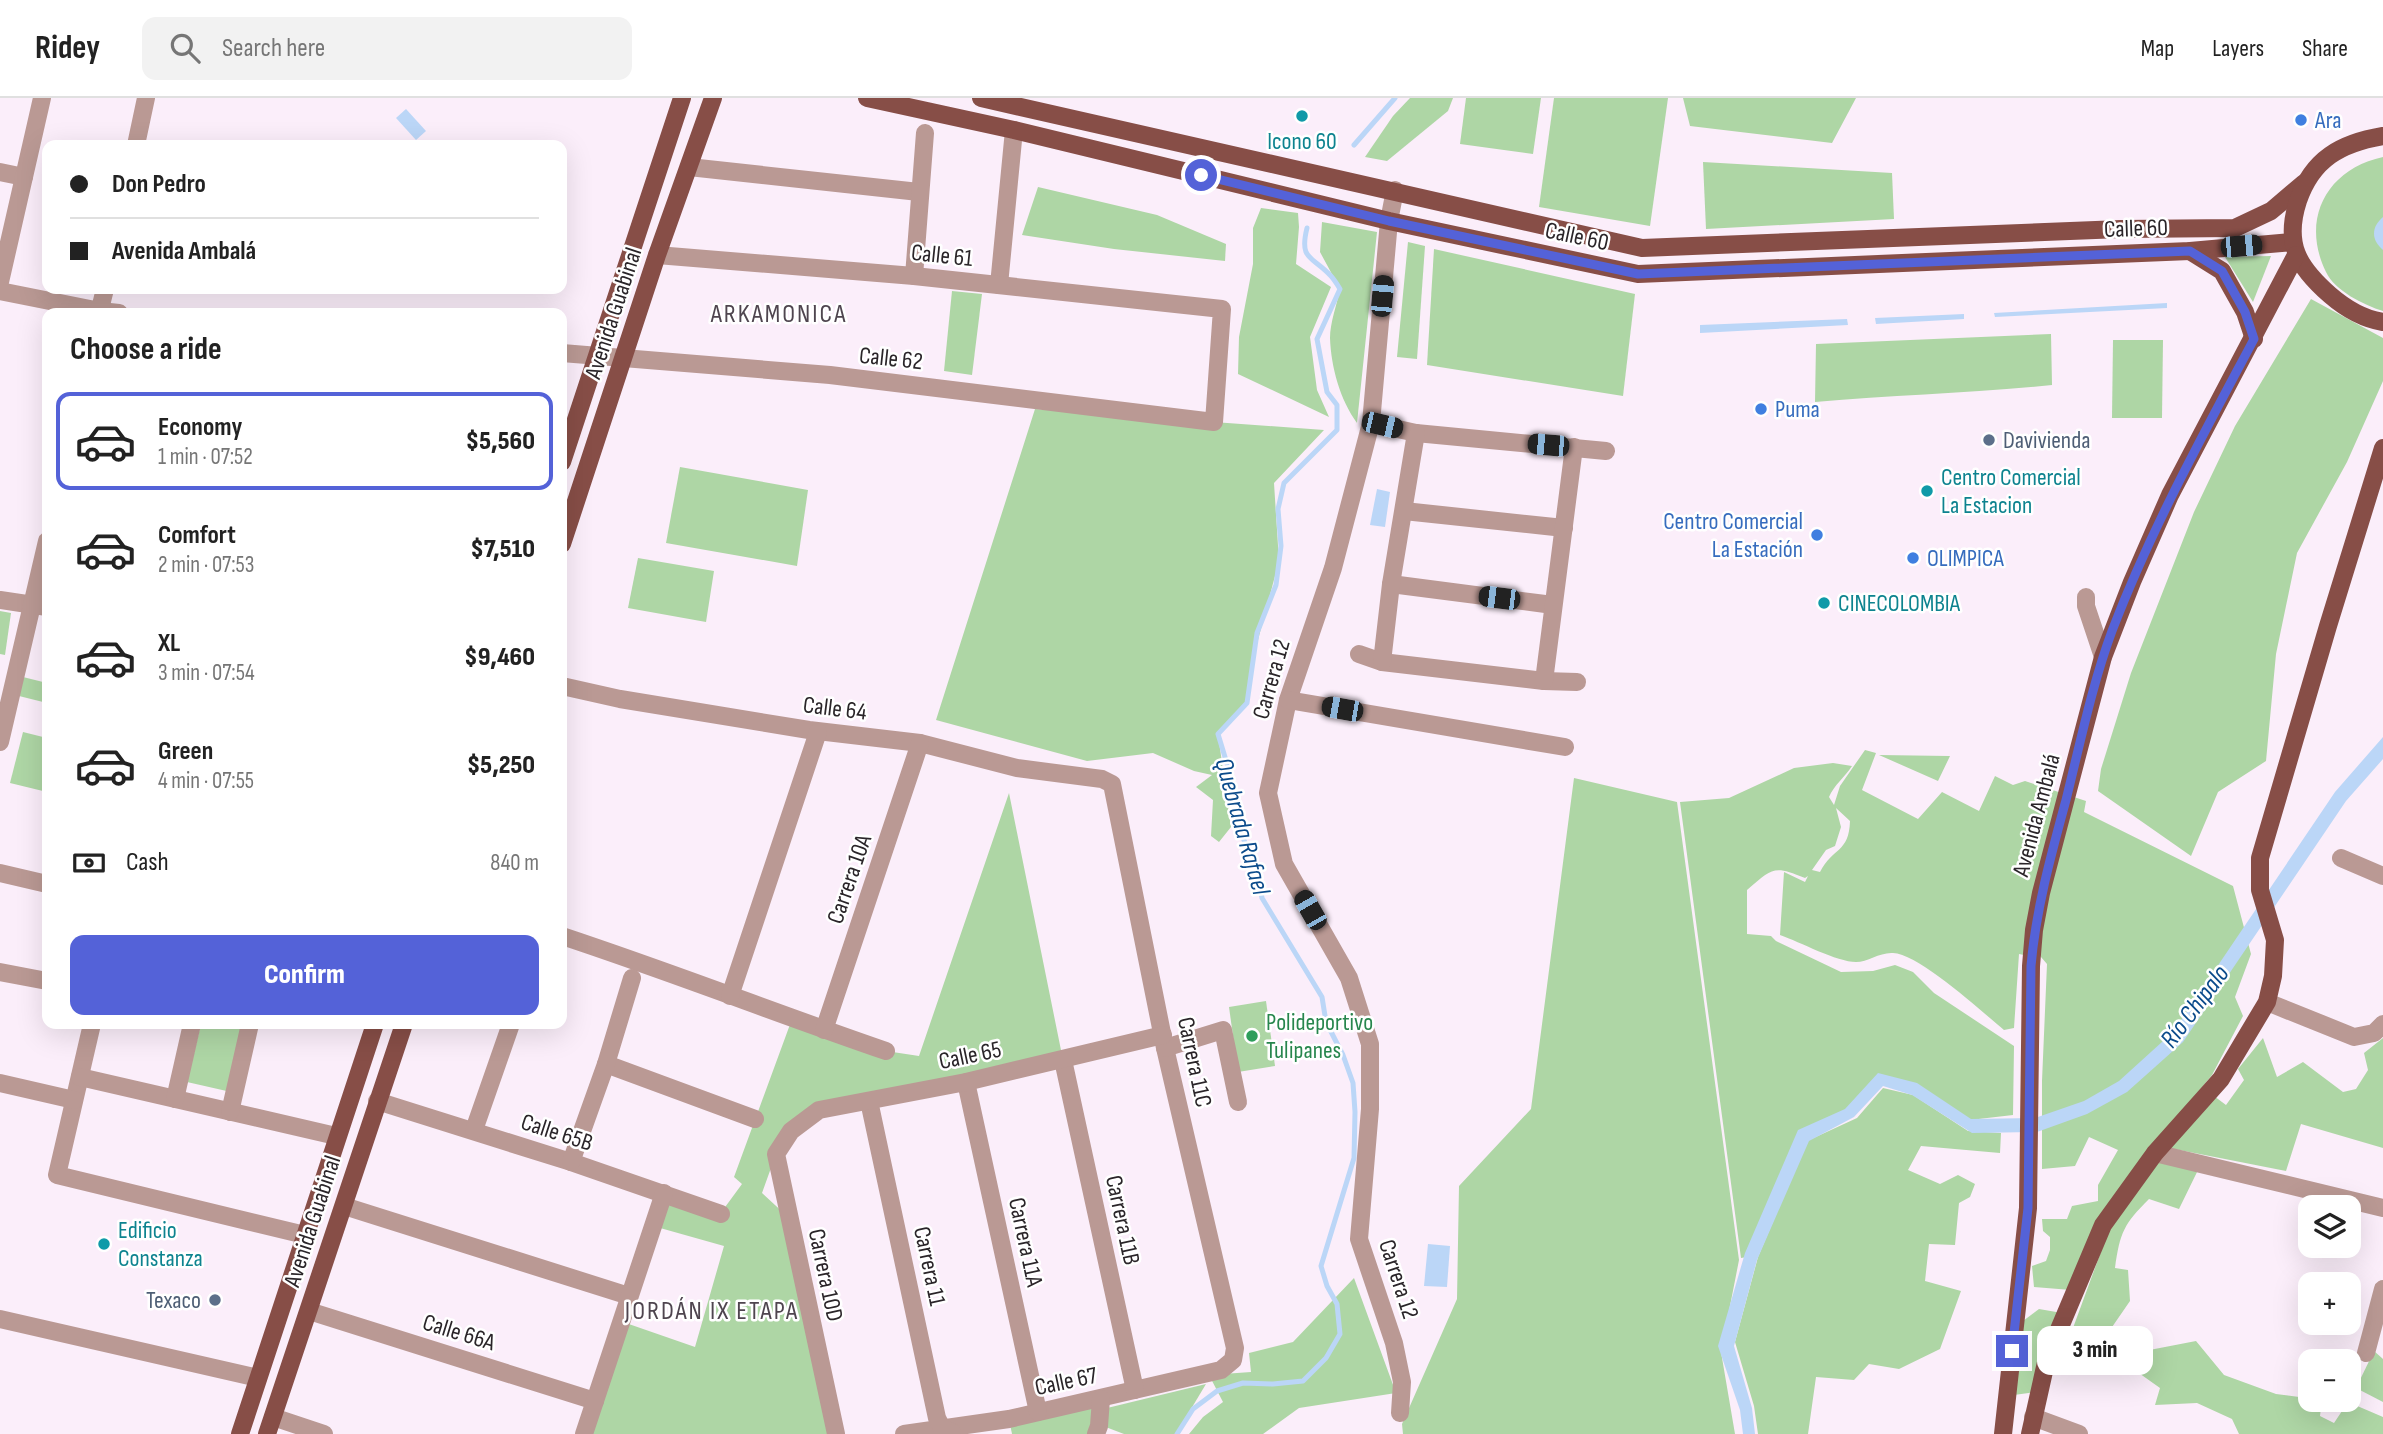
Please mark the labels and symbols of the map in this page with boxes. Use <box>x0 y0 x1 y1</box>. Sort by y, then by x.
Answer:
place label: Ara <box>2314 106 2341 135</box>
marker: Icono 60 <box>1294 108 1310 124</box>
marker: Ara <box>2293 112 2309 128</box>
place label: Icono 60 <box>1267 127 1337 156</box>
route start <box>1185 159 1217 191</box>
street label: Calle 60 <box>2103 213 2169 244</box>
street label: Calle 60 <box>1543 216 1611 257</box>
car <box>2220 234 2263 258</box>
street label: Calle 61 <box>910 238 975 273</box>
street label: Avenida Guabinal <box>578 244 648 383</box>
car <box>1370 274 1395 318</box>
district label: ARKAMONICA <box>710 299 847 330</box>
street label: Calle 62 <box>858 341 924 376</box>
place label: Puma <box>1775 395 1820 424</box>
marker: Puma <box>1753 401 1769 417</box>
car <box>1360 410 1405 440</box>
place label: Davivienda <box>2003 426 2090 455</box>
marker: Davivienda <box>1981 432 1997 448</box>
car <box>1527 433 1570 457</box>
place label: Centro Comercial La Estacion <box>1941 463 2081 520</box>
marker: Centro Comercial La Estacion <box>1919 483 1935 499</box>
place label: Centro Comercial La Estación <box>1663 507 1803 564</box>
marker: Centro Comercial La Estación <box>1809 527 1825 543</box>
place label: OLIMPICA <box>1927 544 2004 573</box>
marker: OLIMPICA <box>1905 550 1921 566</box>
car <box>1477 585 1522 611</box>
place label: CINECOLOMBIA <box>1838 589 1961 618</box>
marker: CINECOLOMBIA <box>1816 595 1832 611</box>
street label: Carrera 12 <box>1246 636 1297 722</box>
street label: Calle 64 <box>801 690 868 727</box>
car <box>1320 695 1365 723</box>
street label: Avenida Ambalá <box>2006 751 2067 880</box>
water label: Quebrada Rafael <box>1207 754 1276 900</box>
street label: Carrera 10A <box>821 830 878 928</box>
car <box>1291 887 1330 933</box>
water label: Río Chipalo <box>2154 959 2237 1054</box>
place label: Polideportivo Tulipanes <box>1266 1008 1373 1065</box>
street label: Carrera 11C <box>1171 1014 1218 1110</box>
marker: Polideportivo Tulipanes <box>1244 1028 1260 1044</box>
street label: Calle 65 <box>936 1035 1004 1076</box>
street label: Calle 65B <box>517 1107 596 1158</box>
street label: Avenida Guabinal <box>277 1152 347 1291</box>
street label: Carrera 11B <box>1099 1173 1146 1267</box>
street label: Carrera 11A <box>1002 1195 1049 1290</box>
place label: Edificio Constanza <box>118 1216 203 1273</box>
street label: Carrera 11 <box>907 1224 952 1309</box>
street label: Carrera 10D <box>802 1226 849 1324</box>
marker: Edificio Constanza <box>96 1236 112 1252</box>
street label: Carrera 12 <box>1372 1236 1425 1322</box>
place label: Texaco <box>146 1286 201 1315</box>
marker: Texaco <box>207 1292 223 1308</box>
district label: JORDÁN IX ETAPA <box>624 1296 799 1327</box>
street label: Calle 66A <box>419 1308 499 1357</box>
callout: 3 min <box>2036 1326 2152 1376</box>
route end <box>1996 1335 2028 1367</box>
street label: Calle 67 <box>1032 1361 1100 1402</box>

